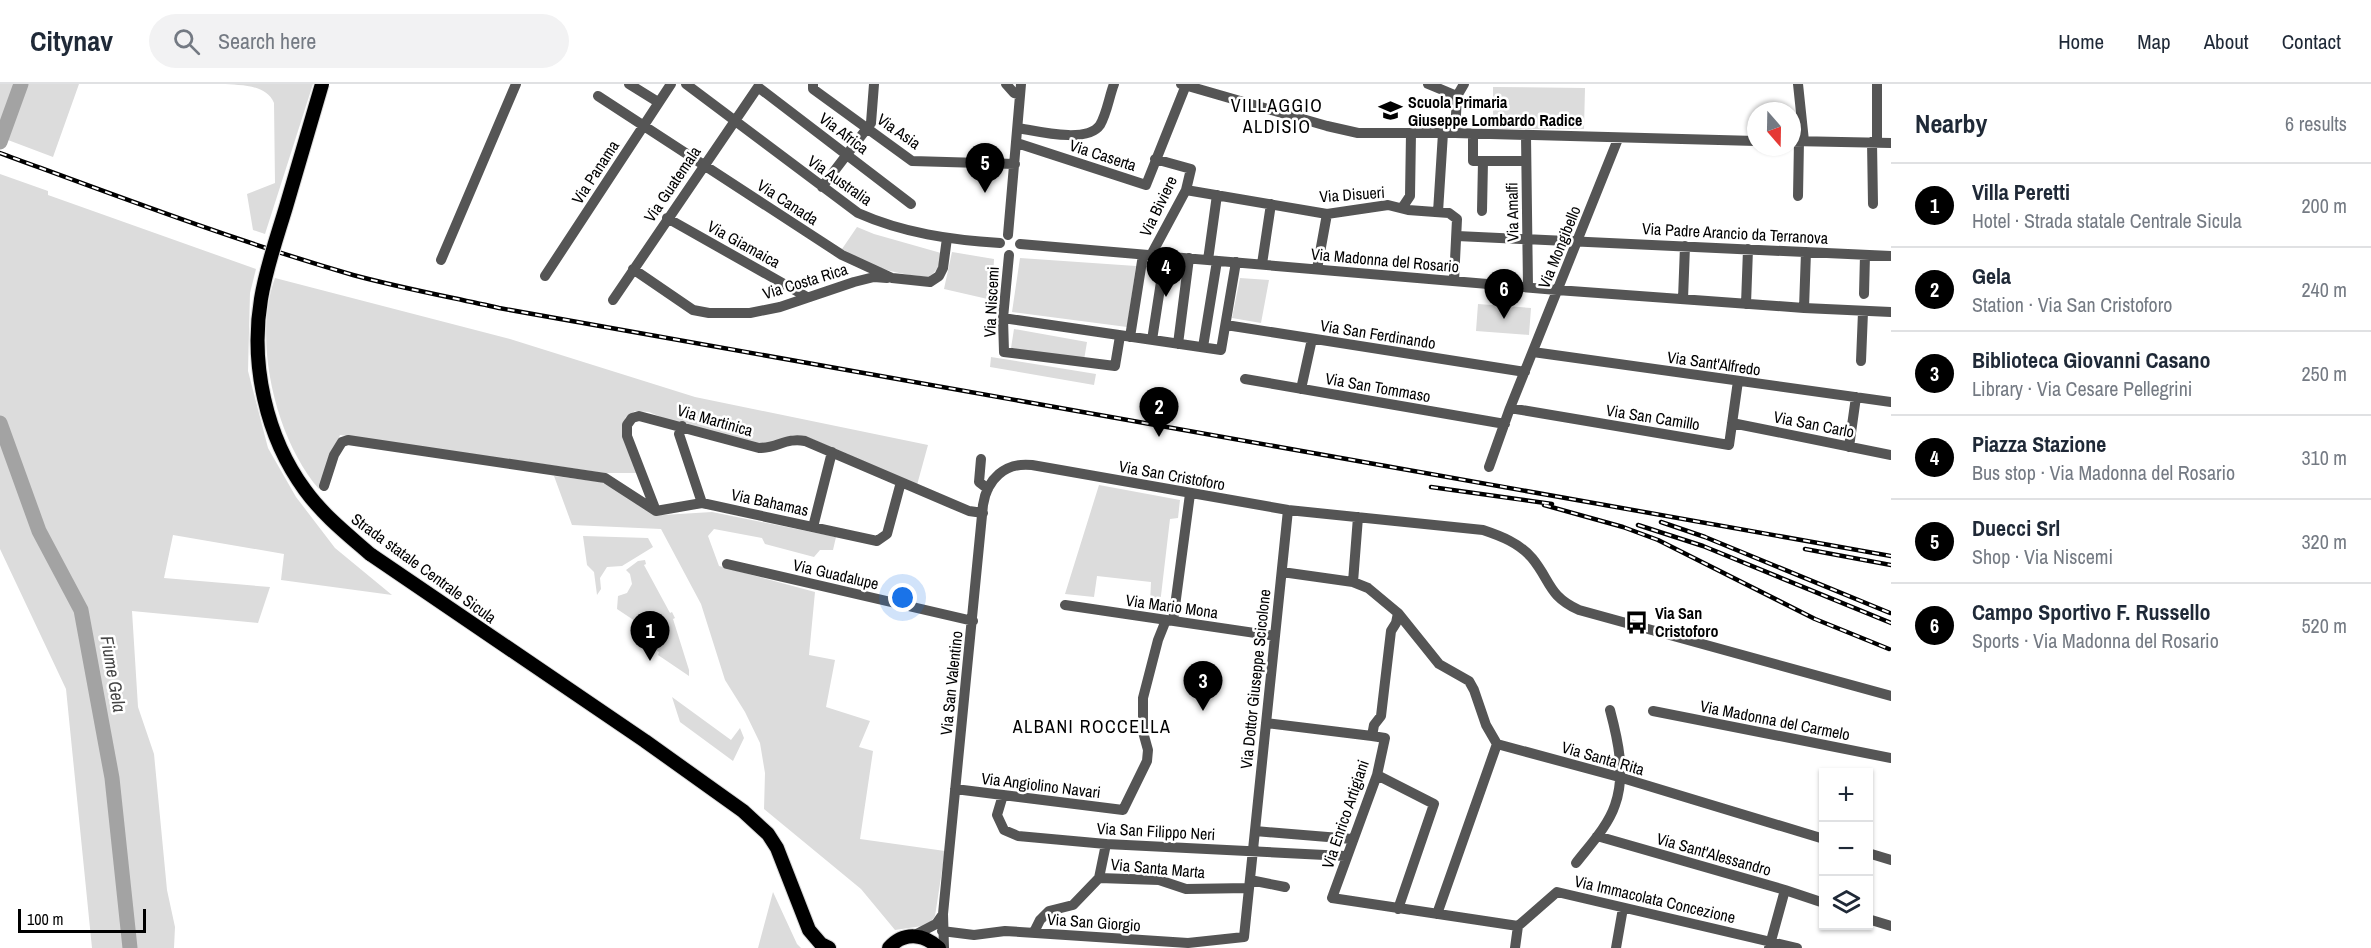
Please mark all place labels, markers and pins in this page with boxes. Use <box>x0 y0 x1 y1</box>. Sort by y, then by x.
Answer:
place label: Scuola Primaria Giuseppe Lombardo Radice <box>1408 91 1582 131</box>
school or university icon: Scuola Primaria Giuseppe Lombardo Radice <box>1377 98 1403 124</box>
pin: 5 <box>966 144 1004 193</box>
pin: 4 <box>1146 248 1186 297</box>
pin: 6 <box>1484 270 1524 319</box>
pin: 2 <box>1140 388 1178 437</box>
place label: Via San Cristoforo <box>1655 602 1718 642</box>
bus stop icon: Via San Cristoforo <box>1624 609 1650 635</box>
pin: 1 <box>630 612 670 661</box>
pin: 3 <box>1184 662 1222 711</box>

